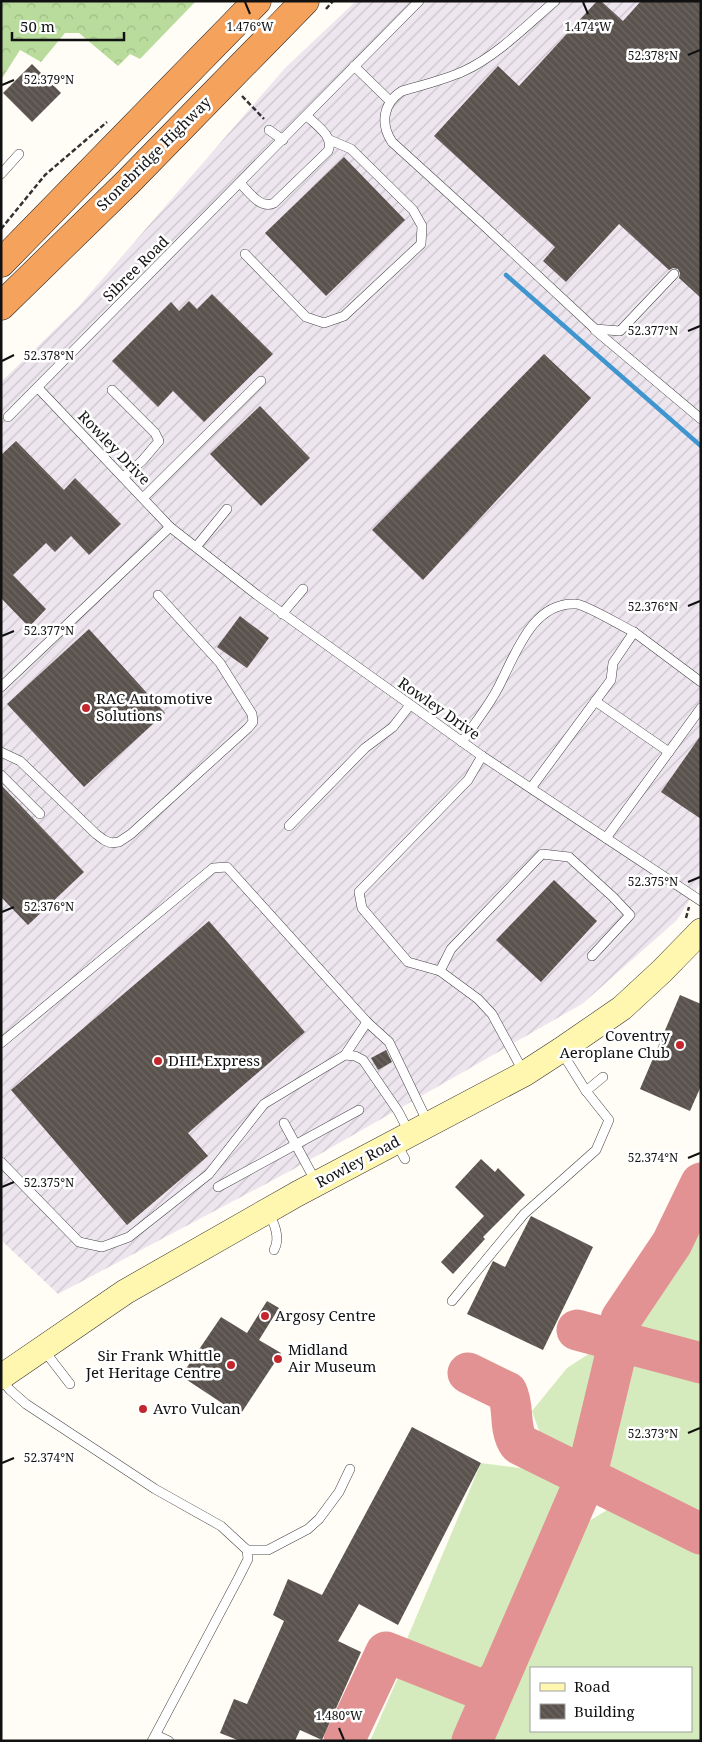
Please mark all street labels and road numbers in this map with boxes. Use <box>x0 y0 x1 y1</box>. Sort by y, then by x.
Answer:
street label: Stonebridge Highway <box>92 91 215 215</box>
street label: Sibree Road <box>98 231 173 306</box>
street label: Rowley Drive <box>74 406 155 489</box>
street label: Rowley Drive <box>395 672 485 744</box>
street label: Rowley Road <box>312 1131 403 1192</box>

